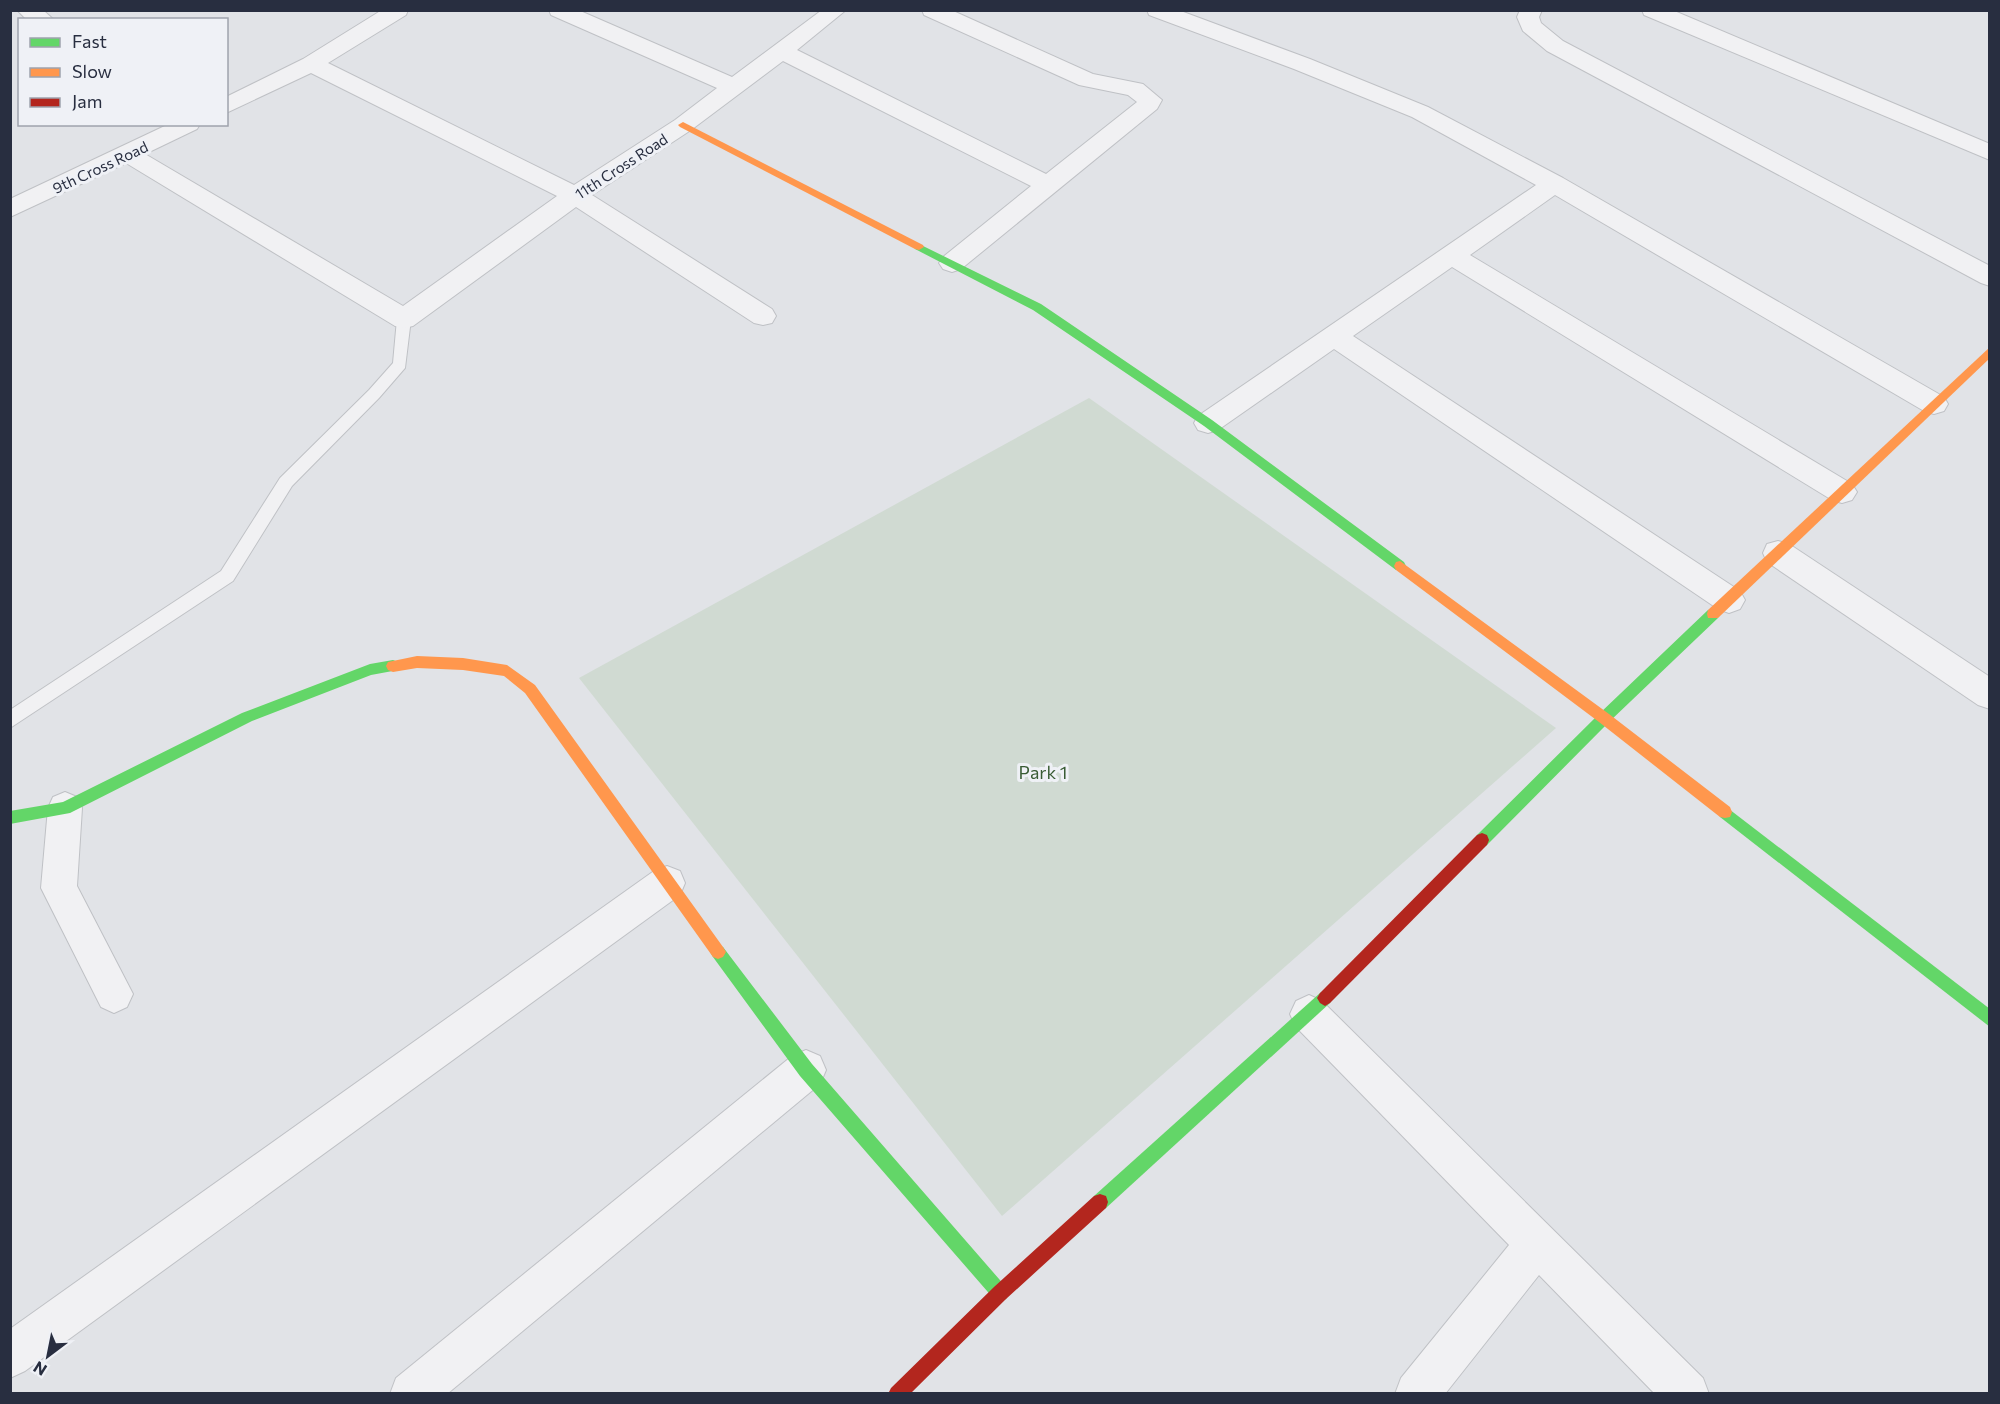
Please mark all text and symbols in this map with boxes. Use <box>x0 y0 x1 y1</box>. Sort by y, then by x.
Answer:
legend <box>18 18 228 126</box>
text: Fast <box>72 30 107 52</box>
text: Slow <box>72 60 112 82</box>
text: Jam <box>72 90 102 112</box>
street label: 11th Cross Road <box>571 129 671 203</box>
street label: 9th Cross Road <box>49 137 151 197</box>
park label: Park 1 <box>1019 761 1067 783</box>
north arrow <box>18 1326 78 1386</box>
text: N <box>30 1358 50 1380</box>

